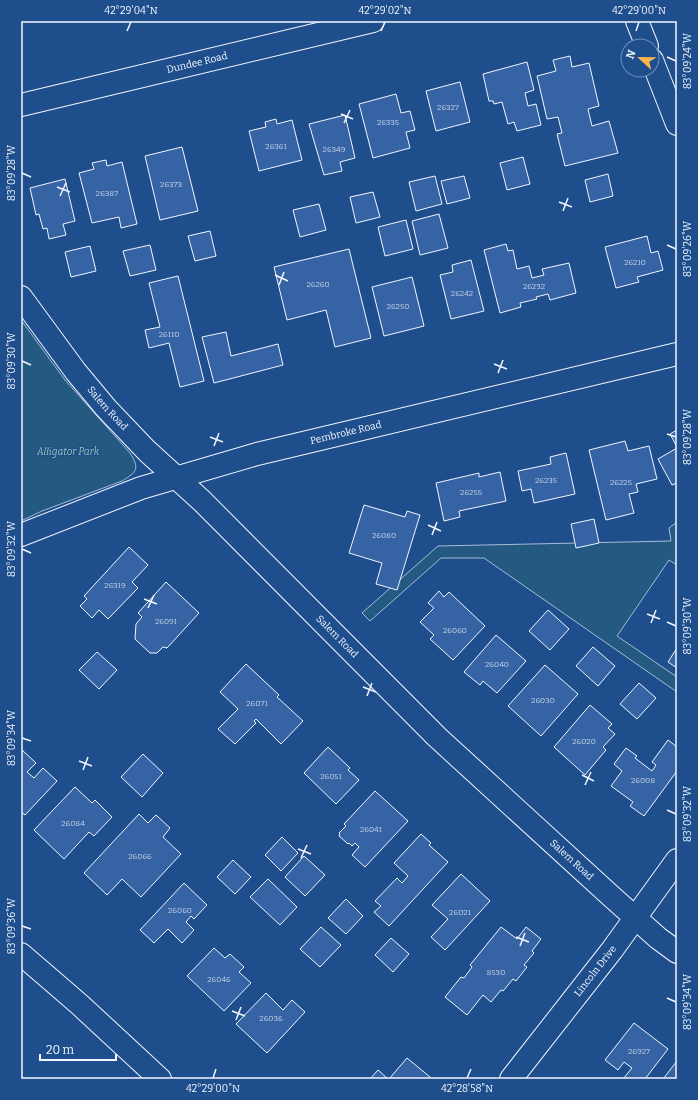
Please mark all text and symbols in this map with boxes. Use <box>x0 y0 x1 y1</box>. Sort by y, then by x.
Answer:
text: 42°29'04"N <box>104 5 158 17</box>
text: 42°29'02"N <box>359 5 412 17</box>
text: 42°29'00"N <box>612 5 666 17</box>
text: 83°09'24"W <box>682 32 694 89</box>
north arrow <box>620 38 660 78</box>
text: N <box>624 48 639 61</box>
street label: Dundee Road <box>165 50 229 76</box>
house number: 26327 <box>437 103 459 112</box>
house number: 26335 <box>377 118 399 127</box>
house number: 26361 <box>265 142 287 151</box>
text: 83°09'28"W <box>6 144 18 201</box>
house number: 26349 <box>323 145 346 154</box>
house number: 26373 <box>160 180 182 189</box>
house number: 26387 <box>96 189 118 198</box>
text: 83°09'26"W <box>682 220 694 277</box>
house number: 26210 <box>624 258 646 267</box>
house number: 26260 <box>306 280 330 289</box>
house number: 26232 <box>523 282 545 291</box>
house number: 26242 <box>451 289 473 298</box>
house number: 26250 <box>387 302 409 311</box>
house number: 26110 <box>159 330 179 339</box>
text: 83°09'30"W <box>6 332 18 389</box>
street label: Salem Road <box>85 384 130 433</box>
text: 83°09'28"W <box>682 408 694 465</box>
street label: Pembroke Road <box>309 419 383 447</box>
park label: Alligator Park <box>36 446 100 458</box>
house number: 26235 <box>535 476 557 485</box>
house number: 26225 <box>610 478 632 487</box>
house number: 26255 <box>460 488 482 497</box>
text: 83°09'32"W <box>6 520 18 577</box>
house number: 26080 <box>372 531 396 540</box>
house number: 26319 <box>104 581 126 590</box>
text: 83°09'30"W <box>682 597 694 654</box>
street label: Salem Road <box>313 613 361 660</box>
house number: 26091 <box>155 617 178 626</box>
house number: 26060 <box>443 626 467 635</box>
house number: 26040 <box>485 660 509 669</box>
house number: 26030 <box>531 696 555 705</box>
house number: 26071 <box>246 699 268 708</box>
text: 83°09'34"W <box>6 709 18 766</box>
house number: 26020 <box>572 737 596 746</box>
house number: 26051 <box>320 772 343 781</box>
house number: 26008 <box>631 776 655 785</box>
text: 83°09'32"W <box>682 785 694 842</box>
house number: 26084 <box>61 819 85 828</box>
house number: 26041 <box>360 825 383 834</box>
street label: Salem Road <box>547 837 596 883</box>
house number: 26066 <box>128 852 152 861</box>
text: 83°09'36"W <box>6 897 18 954</box>
house number: 26060 <box>168 906 192 915</box>
house number: 26021 <box>449 908 472 917</box>
street label: Lincoln Drive <box>572 943 619 999</box>
house number: 8530 <box>487 968 505 977</box>
text: 83°09'34"W <box>682 973 694 1030</box>
house number: 26046 <box>207 975 231 984</box>
house number: 26036 <box>259 1014 283 1023</box>
scale bar <box>40 1036 116 1062</box>
text: 20 m <box>46 1043 75 1057</box>
house number: 26927 <box>628 1047 650 1056</box>
text: 42°29'00"N <box>186 1083 240 1095</box>
text: 42°28'58"N <box>441 1083 493 1095</box>

